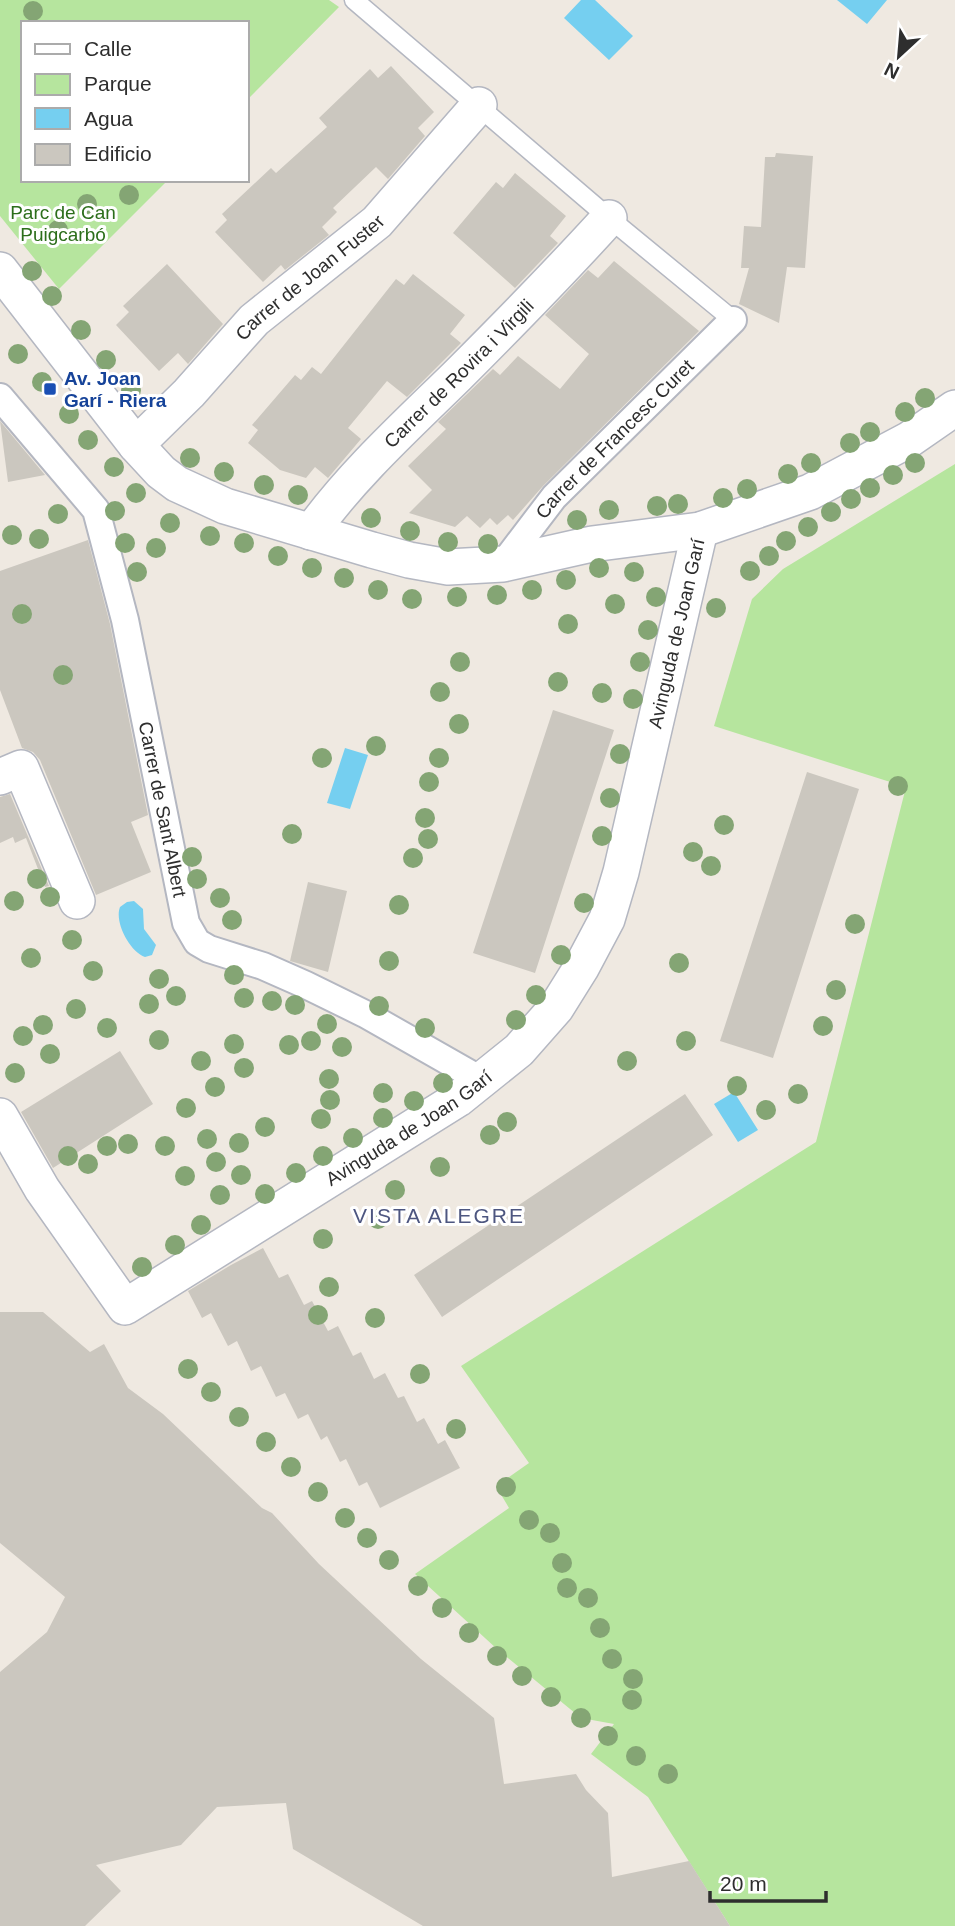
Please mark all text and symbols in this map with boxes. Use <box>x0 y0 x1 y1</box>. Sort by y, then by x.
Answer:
legend <box>21 21 248 182</box>
north arrow <box>864 21 934 91</box>
text: Calle <box>84 37 132 60</box>
text: N <box>881 58 903 83</box>
text: Parque <box>84 72 152 95</box>
text: Agua <box>84 107 133 130</box>
text: Edificio <box>84 142 152 165</box>
park label: Parc de Can Puigcarbó <box>10 202 116 245</box>
street label: Carrer de Joan Fuster <box>231 210 389 344</box>
street label: Carrer de Rovira i Virgili <box>380 295 537 452</box>
street label: Carrer de Francesc Curet <box>531 354 698 522</box>
place label: Av. Joan Garí - Riera <box>64 368 167 411</box>
marker: Av. Joan Garí - Riera <box>42 381 58 397</box>
street label: Avinguda de Joan Garí <box>644 536 708 730</box>
street label: Carrer de Sant Albert <box>135 720 191 900</box>
street label: Avinguda de Joan Garí <box>322 1065 496 1190</box>
district label: VISTA ALEGRE <box>353 1204 525 1227</box>
scale bar <box>710 1860 825 1904</box>
text: 20 m <box>720 1872 767 1895</box>

